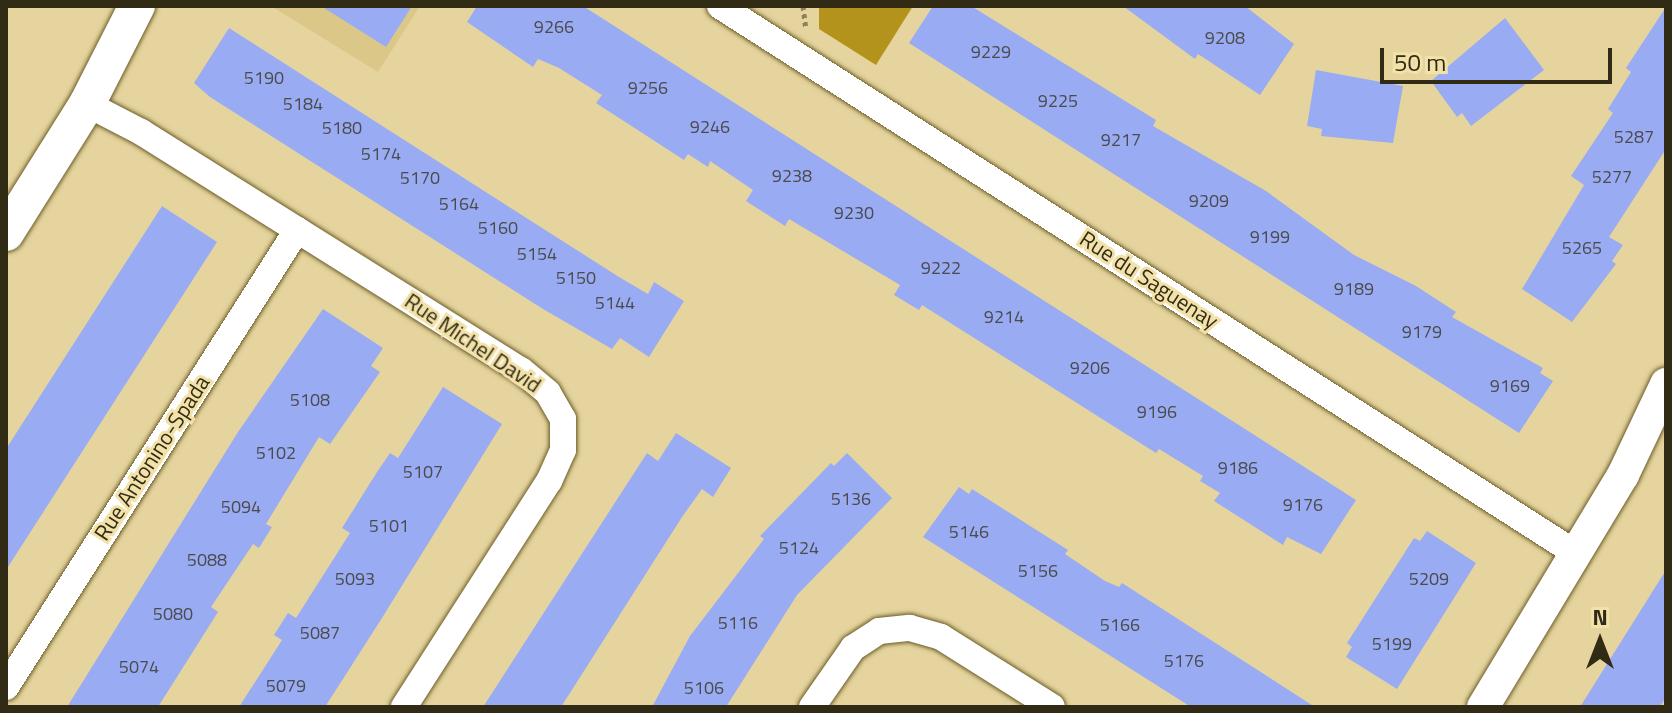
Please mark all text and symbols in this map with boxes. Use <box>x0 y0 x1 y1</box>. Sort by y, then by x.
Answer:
house number: 9266 <box>534 16 574 38</box>
house number: 9208 <box>1205 27 1245 49</box>
scale bar <box>1384 32 1616 82</box>
house number: 9229 <box>971 41 1011 63</box>
text: 50 m <box>1394 44 1446 80</box>
house number: 5190 <box>244 67 284 89</box>
house number: 9256 <box>628 77 668 99</box>
house number: 9225 <box>1038 90 1078 112</box>
house number: 5184 <box>283 93 323 115</box>
house number: 9246 <box>690 116 730 138</box>
house number: 5180 <box>322 117 362 139</box>
house number: 5287 <box>1614 126 1654 148</box>
house number: 9217 <box>1101 129 1141 151</box>
house number: 5174 <box>361 143 401 165</box>
house number: 9238 <box>772 165 812 187</box>
house number: 5277 <box>1592 166 1632 188</box>
house number: 5170 <box>400 167 440 189</box>
house number: 9209 <box>1189 190 1229 212</box>
house number: 5164 <box>439 193 479 215</box>
house number: 9230 <box>834 202 874 224</box>
house number: 5160 <box>478 217 518 239</box>
street label: Rue du Saguenay <box>1075 225 1223 335</box>
house number: 9199 <box>1250 226 1290 248</box>
house number: 5265 <box>1562 237 1602 259</box>
house number: 5154 <box>517 243 557 265</box>
house number: 9222 <box>921 257 961 279</box>
house number: 5150 <box>556 267 596 289</box>
house number: 9189 <box>1334 278 1374 300</box>
street label: Rue Michel David <box>400 288 546 398</box>
house number: 5144 <box>595 292 635 314</box>
house number: 9214 <box>984 306 1024 328</box>
house number: 9179 <box>1402 321 1442 343</box>
house number: 9206 <box>1070 357 1110 379</box>
street label: Rue Antonino-Spada <box>89 370 215 546</box>
house number: 9169 <box>1490 375 1530 397</box>
house number: 5108 <box>290 389 330 411</box>
house number: 9196 <box>1137 401 1177 423</box>
house number: 5102 <box>256 442 296 464</box>
house number: 9186 <box>1218 457 1258 479</box>
house number: 5107 <box>403 461 443 483</box>
house number: 5136 <box>831 488 871 510</box>
house number: 9176 <box>1283 494 1323 516</box>
house number: 5094 <box>221 496 261 518</box>
house number: 5101 <box>369 515 409 537</box>
house number: 5146 <box>949 521 989 543</box>
house number: 5124 <box>779 537 819 559</box>
house number: 5088 <box>187 549 227 571</box>
house number: 5156 <box>1018 560 1058 582</box>
house number: 5093 <box>335 568 375 590</box>
house number: 5209 <box>1409 568 1449 590</box>
text: N <box>1592 600 1608 634</box>
north arrow <box>1560 601 1640 681</box>
house number: 5080 <box>153 603 193 625</box>
house number: 5116 <box>718 612 758 634</box>
house number: 5166 <box>1100 614 1140 636</box>
house number: 5087 <box>300 622 340 644</box>
house number: 5199 <box>1372 633 1412 655</box>
house number: 5176 <box>1164 650 1204 672</box>
house number: 5074 <box>119 656 159 678</box>
house number: 5079 <box>266 675 306 697</box>
house number: 5106 <box>684 677 724 699</box>

